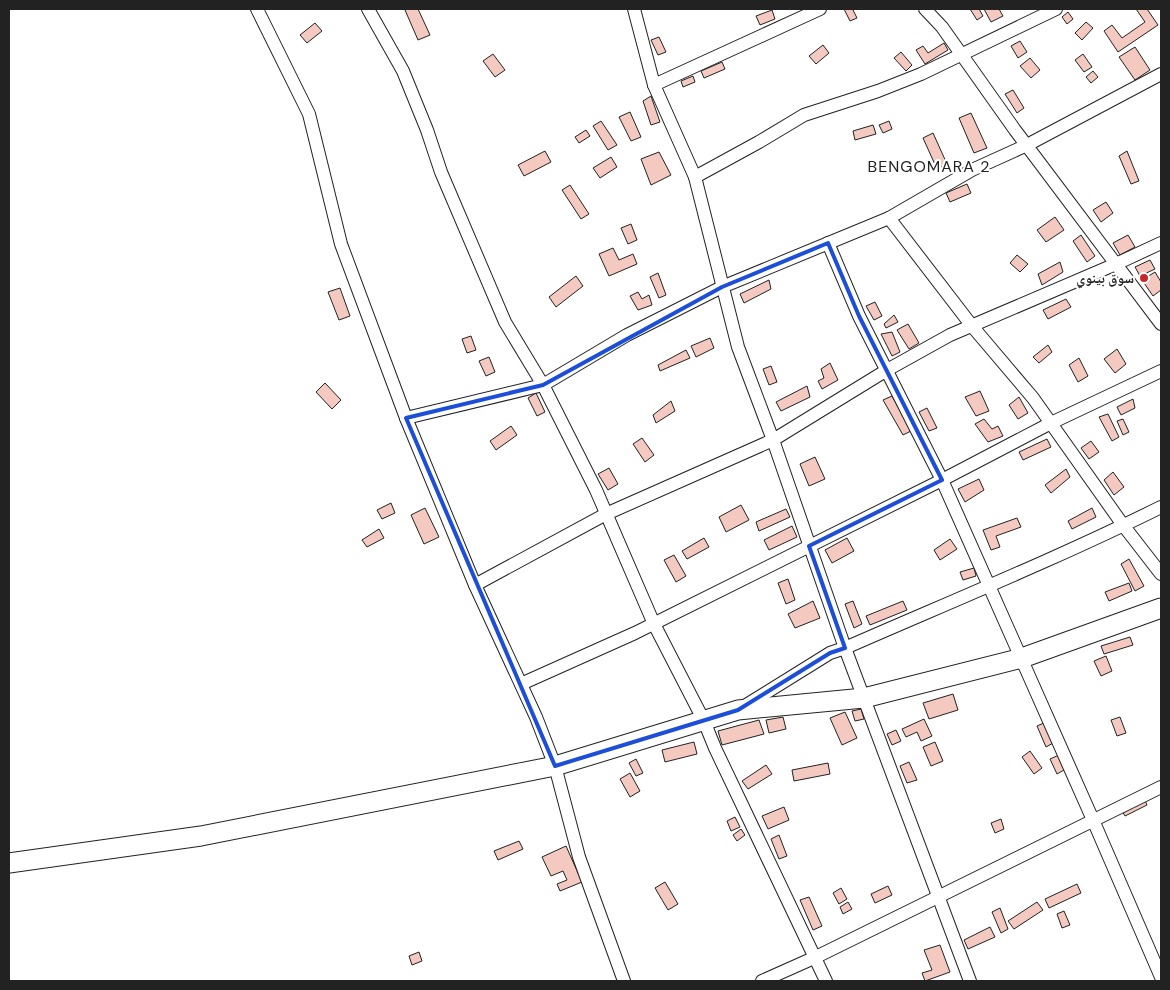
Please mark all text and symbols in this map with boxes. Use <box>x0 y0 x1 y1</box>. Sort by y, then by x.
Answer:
district label: BENGOMARA 2 <box>868 156 990 177</box>
place label: سوق بينوي <box>1076 269 1134 289</box>
marker: سوق بينوي <box>1138 272 1150 284</box>

